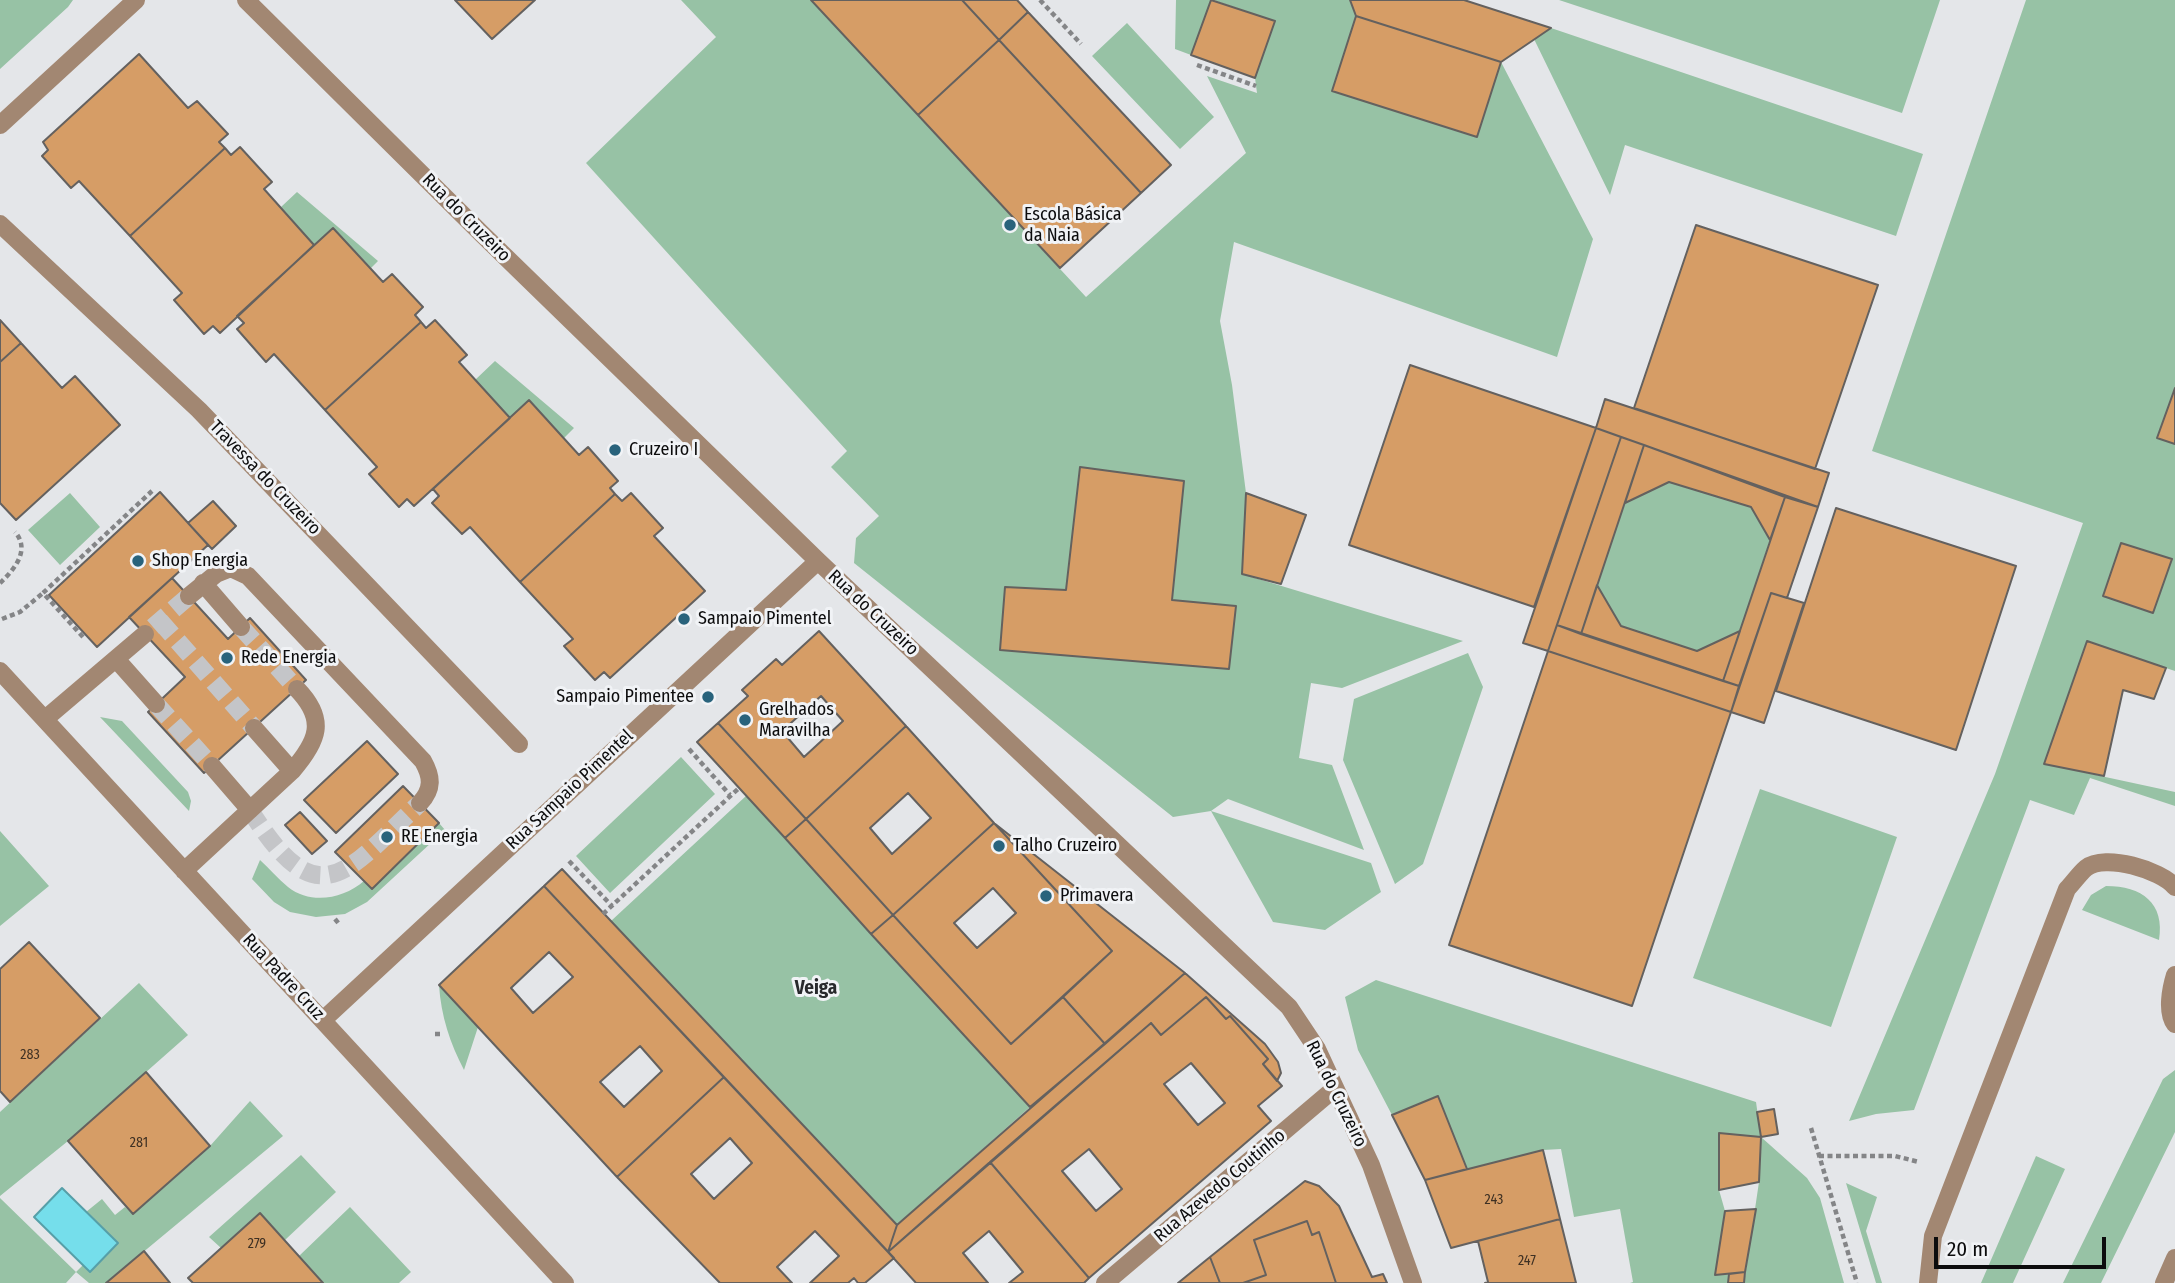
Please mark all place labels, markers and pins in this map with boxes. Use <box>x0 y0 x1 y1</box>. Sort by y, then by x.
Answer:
place label: Escola Básica da Naia <box>1024 204 1122 246</box>
marker: Escola Básica da Naia <box>1002 217 1018 233</box>
place label: Cruzeiro I <box>629 439 698 461</box>
marker: Cruzeiro I <box>607 442 623 458</box>
place label: Shop Energia <box>152 550 248 572</box>
marker: Shop Energia <box>130 553 146 569</box>
place label: Sampaio Pimentel <box>698 608 831 630</box>
marker: Sampaio Pimentel <box>676 611 692 627</box>
place label: Rede Energia <box>241 647 337 669</box>
marker: Rede Energia <box>219 650 235 666</box>
place label: Sampaio Pimentee <box>556 686 694 708</box>
marker: Sampaio Pimentee <box>700 689 716 705</box>
place label: Grelhados Maravilha <box>759 699 834 742</box>
marker: Grelhados Maravilha <box>737 712 753 728</box>
place label: RE Energia <box>401 826 478 848</box>
marker: RE Energia <box>379 829 395 845</box>
place label: Talho Cruzeiro <box>1013 835 1117 857</box>
marker: Talho Cruzeiro <box>991 838 1007 854</box>
place label: Primavera <box>1060 885 1134 907</box>
marker: Primavera <box>1038 888 1054 904</box>

